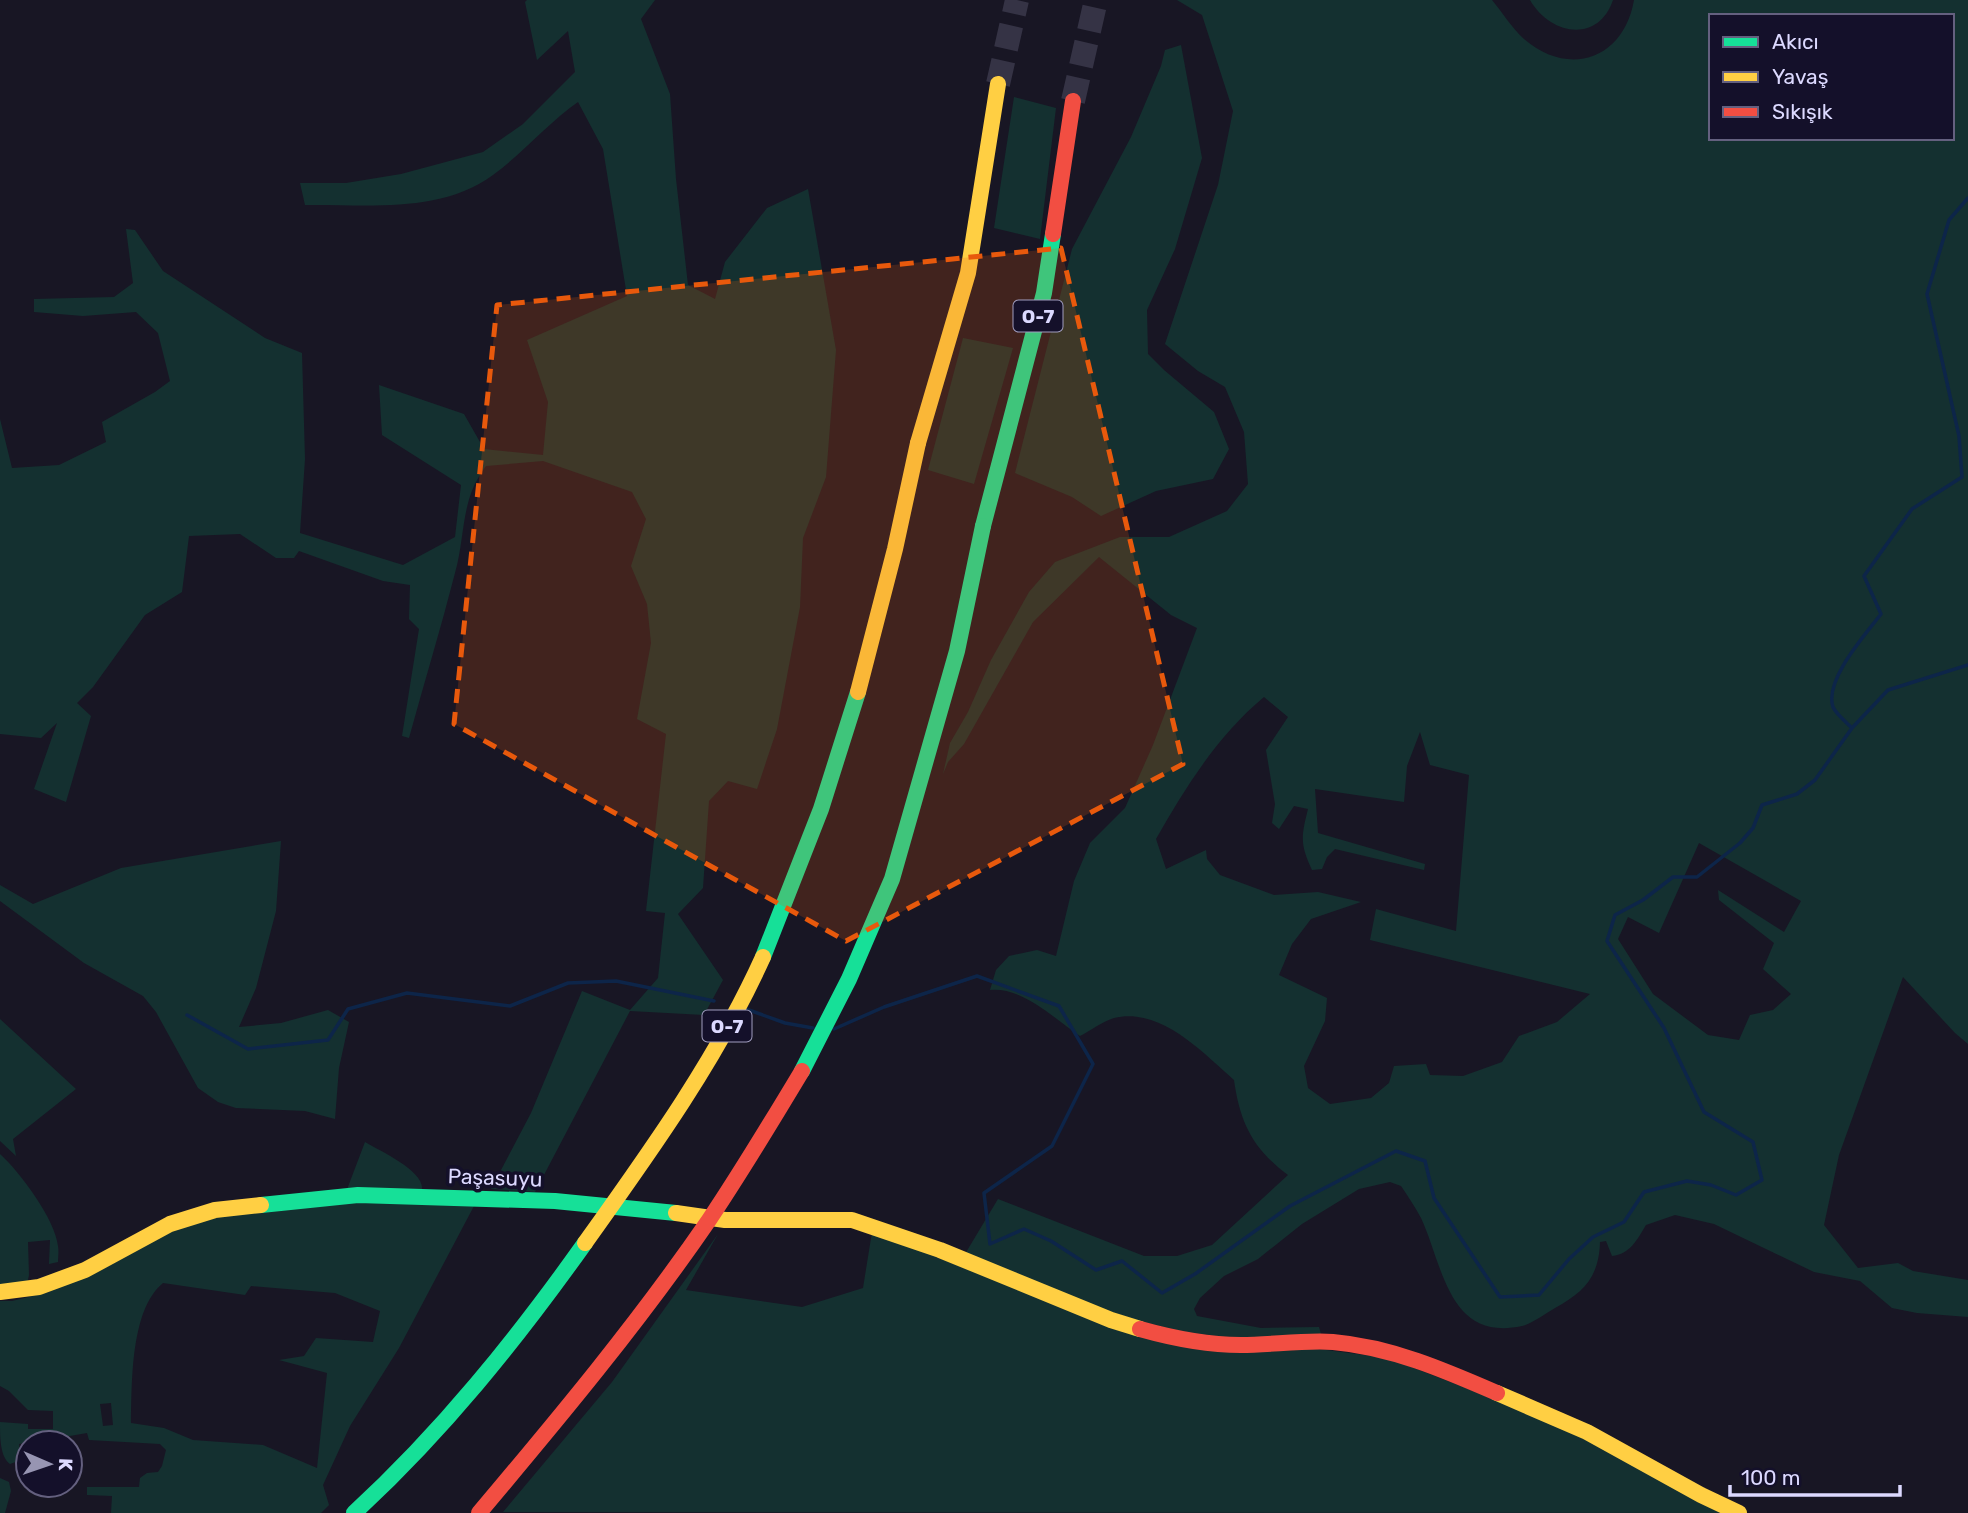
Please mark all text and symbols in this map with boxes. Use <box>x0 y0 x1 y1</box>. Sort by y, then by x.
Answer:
legend <box>1709 14 1954 140</box>
text: Akıcı <box>1772 29 1819 54</box>
text: Yavaş <box>1772 64 1828 89</box>
text: Sıkışık <box>1772 99 1833 124</box>
road number: O-7 <box>1014 300 1062 332</box>
road number: O-7 <box>702 1010 752 1042</box>
street label: Paşasuyu <box>447 1163 543 1192</box>
north arrow <box>14 1429 84 1499</box>
scale bar <box>1730 1454 1900 1498</box>
text: K <box>54 1458 77 1472</box>
text: 100 m <box>1741 1465 1800 1490</box>

